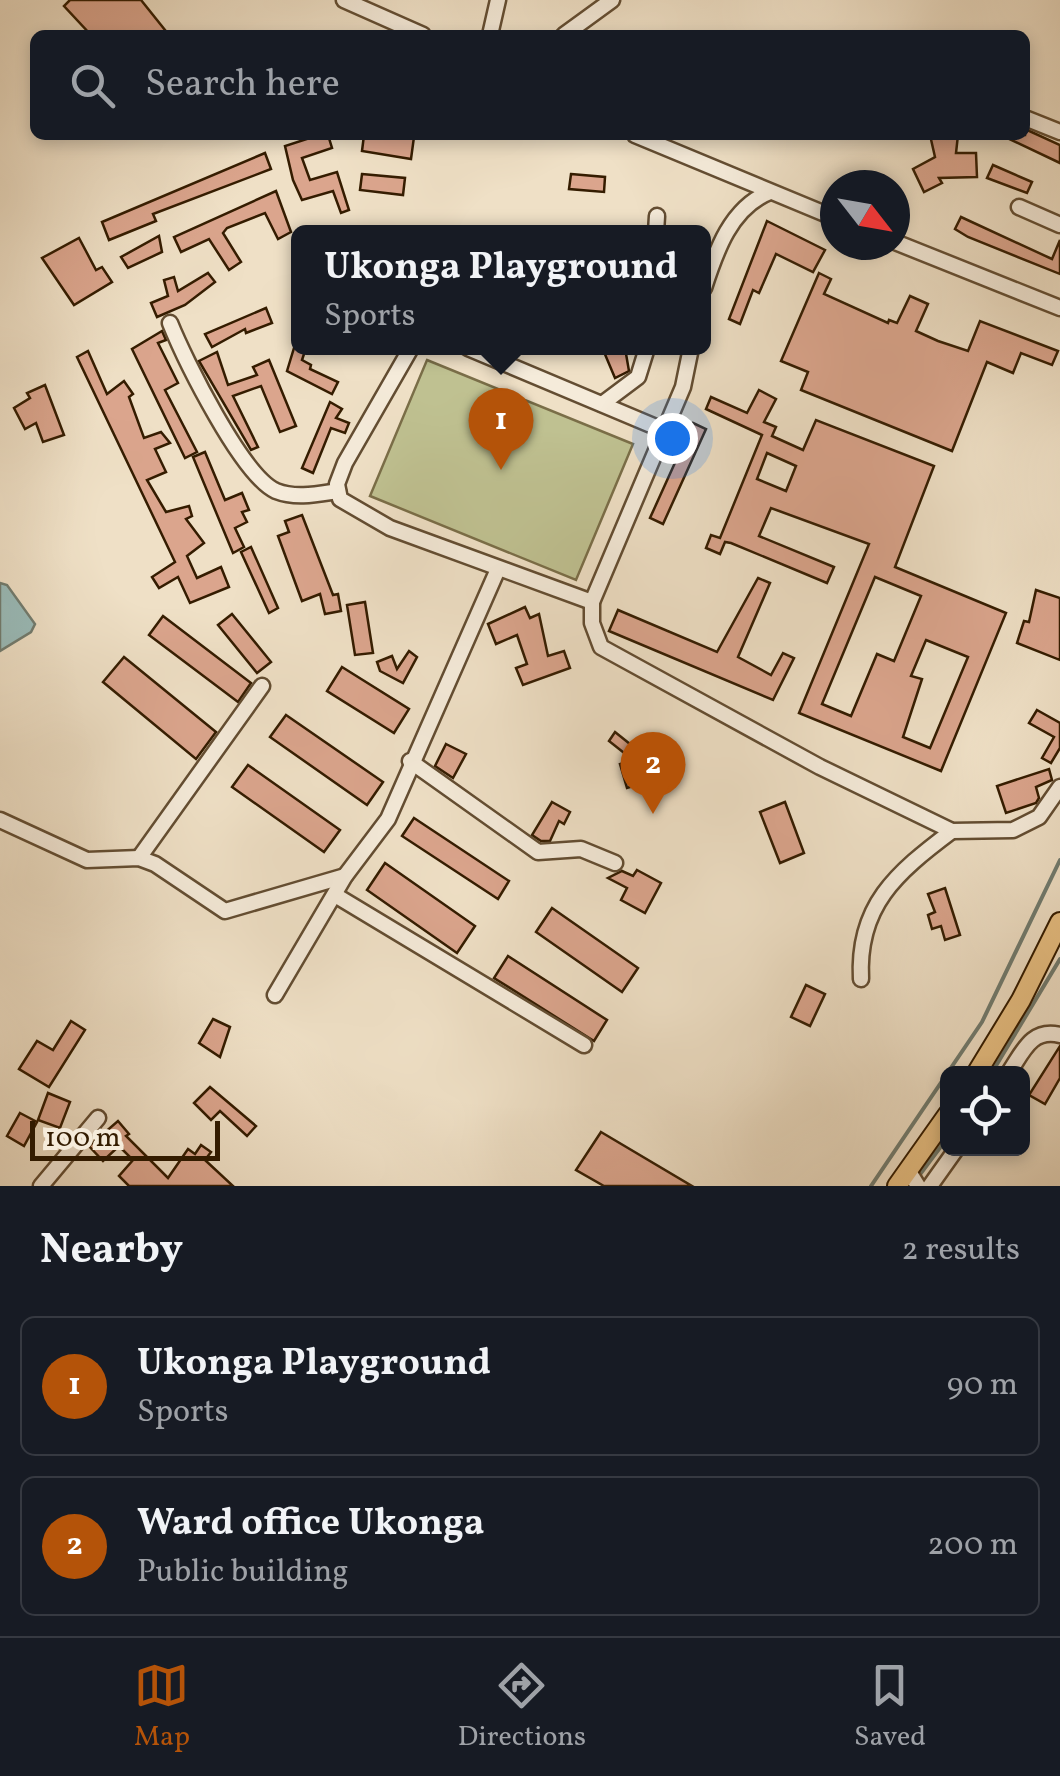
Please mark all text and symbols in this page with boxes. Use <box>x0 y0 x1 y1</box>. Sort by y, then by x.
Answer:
search box <box>30 30 1030 140</box>
icon: search <box>65 58 120 113</box>
text: Search here <box>145 59 340 112</box>
north arrow <box>820 170 910 260</box>
popup <box>291 225 711 355</box>
text: Ukonga Playground <box>324 242 678 295</box>
text: Sports <box>324 295 415 339</box>
pin: 1 <box>468 388 534 470</box>
your location <box>647 413 698 464</box>
pin: 2 <box>620 732 686 814</box>
map controls <box>940 1066 1030 1156</box>
button: locate <box>940 1066 1030 1156</box>
scale bar <box>30 1116 220 1160</box>
text: 100 m <box>45 1119 120 1158</box>
text: Nearby <box>40 1222 183 1281</box>
text: 2 results <box>902 1229 1020 1273</box>
text: Ukonga Playground <box>137 1338 491 1391</box>
text: 1 <box>68 1364 81 1408</box>
text: 90 m <box>947 1364 1018 1408</box>
text: Sports <box>137 1391 228 1435</box>
text: Ward office Ukonga <box>137 1498 485 1551</box>
text: 2 <box>66 1524 83 1568</box>
text: 200 m <box>927 1524 1018 1568</box>
text: Public building <box>137 1551 349 1595</box>
tab: Map <box>134 1658 190 1757</box>
tab: Directions <box>458 1658 586 1757</box>
tab: Saved <box>854 1658 926 1757</box>

